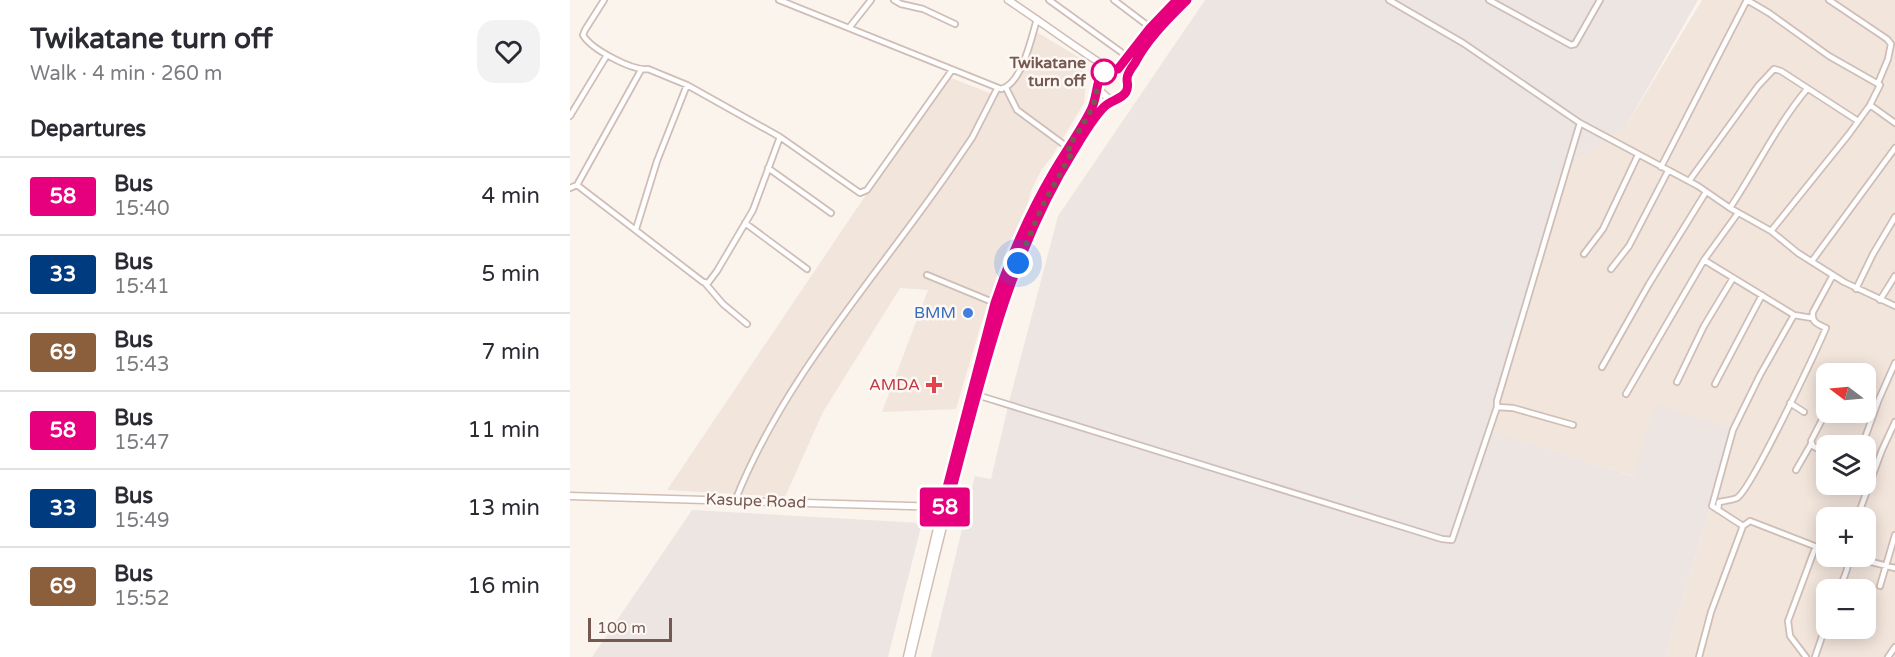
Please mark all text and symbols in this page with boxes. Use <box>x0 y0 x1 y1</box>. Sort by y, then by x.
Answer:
button: heart <box>477 20 540 83</box>
text: Twikatane turn off <box>30 22 273 56</box>
place label: Twikatane turn off <box>1008 53 1087 91</box>
marker: Twikatane turn off <box>1091 59 1117 85</box>
text: Walk · 4 min · 260 m <box>30 62 222 86</box>
text: Departures <box>30 116 146 142</box>
text: Bus <box>114 171 153 197</box>
text: 4 min <box>481 183 540 209</box>
text: 58 <box>50 184 76 209</box>
text: 15:40 <box>114 197 169 221</box>
your location <box>1003 248 1033 278</box>
text: Bus <box>114 249 153 275</box>
text: 5 min <box>481 261 540 287</box>
text: 33 <box>50 262 76 287</box>
text: 15:41 <box>114 275 169 299</box>
place label: BMM <box>914 303 956 323</box>
marker: BMM <box>961 306 975 320</box>
text: Bus <box>114 327 153 353</box>
text: 7 min <box>481 339 540 365</box>
text: 69 <box>50 340 76 365</box>
text: 15:43 <box>114 353 169 377</box>
north arrow <box>1816 363 1876 423</box>
map controls <box>1816 363 1876 639</box>
place label: AMDA <box>869 375 920 395</box>
marker: AMDA <box>925 376 943 394</box>
text: Bus <box>114 405 153 431</box>
text: 11 min <box>468 417 540 443</box>
text: 58 <box>50 418 76 443</box>
text: 15:47 <box>114 431 169 455</box>
button: layers <box>1816 435 1876 495</box>
text: Bus <box>114 483 153 509</box>
line badge: 58 <box>918 488 972 526</box>
street label: Kasupe Road <box>705 489 807 513</box>
text: 13 min <box>468 495 540 521</box>
text: 58 <box>932 495 958 520</box>
text: 33 <box>50 496 76 521</box>
button: + <box>1816 507 1876 567</box>
text: 15:49 <box>114 509 169 533</box>
text: Bus <box>114 561 153 587</box>
text: 16 min <box>468 573 540 599</box>
text: 69 <box>50 574 76 599</box>
button: − <box>1816 579 1876 639</box>
text: 15:52 <box>114 587 169 611</box>
scale bar <box>588 615 672 642</box>
text: 100 m <box>597 618 646 638</box>

